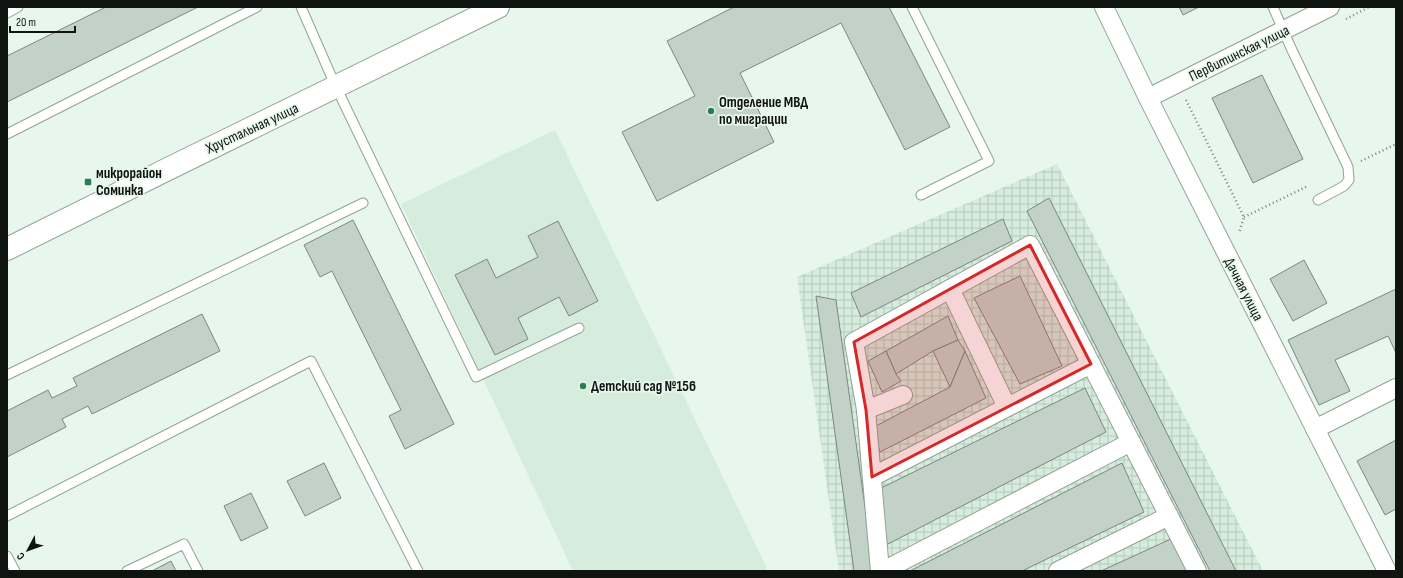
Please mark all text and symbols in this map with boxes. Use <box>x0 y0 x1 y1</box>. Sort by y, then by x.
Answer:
scale bar <box>10 8 75 34</box>
text: 20 m <box>16 15 36 30</box>
street label: Первитинская улица <box>1186 21 1293 86</box>
place label: Отделение МВД по миграции <box>719 93 808 129</box>
street label: Хрустальная улица <box>202 99 302 159</box>
marker: Отделение МВД по миграции <box>706 106 716 116</box>
place label: микрорайон Соминка <box>96 164 162 200</box>
marker: микрорайон Соминка <box>83 177 93 187</box>
street label: Дачная улица <box>1220 254 1268 324</box>
place label: Детский сад №156 <box>591 377 696 396</box>
marker: Детский сад №156 <box>578 381 588 391</box>
north arrow <box>8 530 48 570</box>
text: С <box>14 550 28 563</box>

